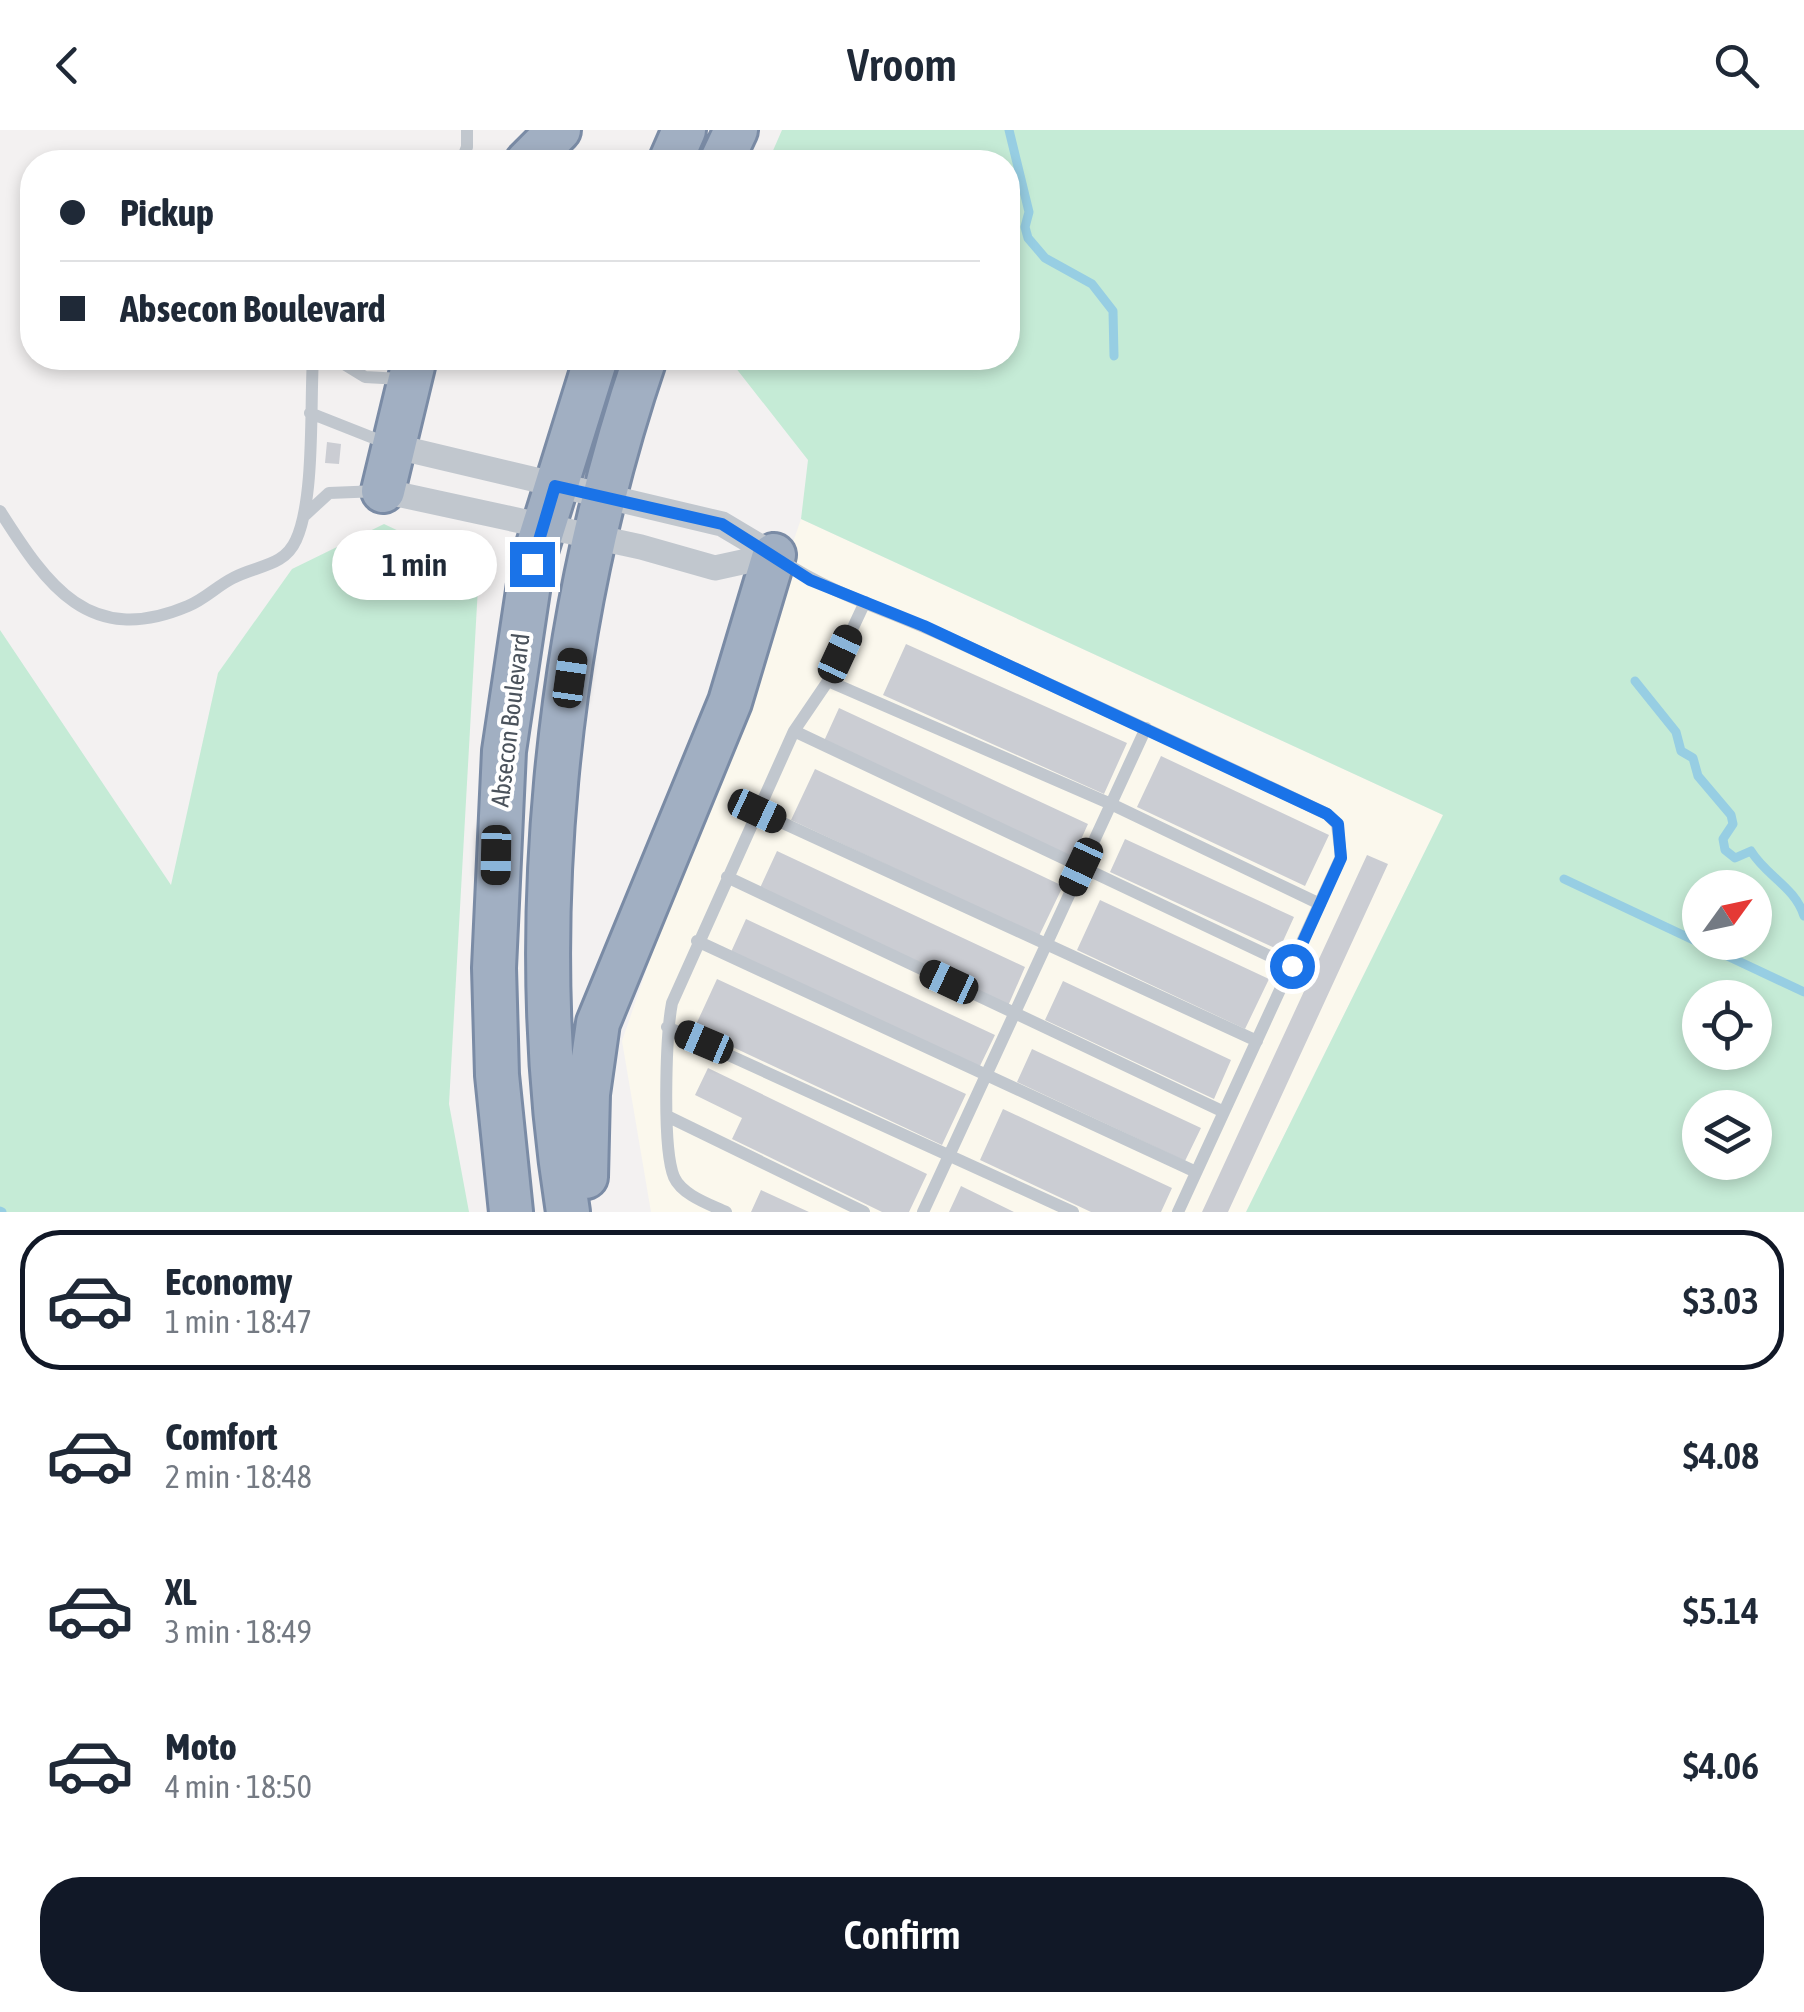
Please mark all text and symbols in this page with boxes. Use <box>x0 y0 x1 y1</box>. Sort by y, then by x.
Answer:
icon: back <box>40 38 95 93</box>
icon: search <box>1709 38 1764 93</box>
text: Vroom <box>847 39 957 91</box>
text: Pickup <box>120 191 214 234</box>
text: Absecon Boulevard <box>120 287 386 330</box>
callout: 1 min <box>332 529 497 599</box>
route end <box>510 542 555 587</box>
text: 1 min <box>382 546 447 583</box>
car <box>814 620 866 688</box>
street label: Absecon Boulevard <box>485 632 535 808</box>
car <box>551 646 589 710</box>
car <box>723 785 791 837</box>
car <box>480 825 512 885</box>
car <box>1055 833 1107 901</box>
north arrow <box>1682 870 1772 960</box>
map controls <box>1682 870 1772 1180</box>
route start <box>1270 944 1315 989</box>
car <box>915 956 983 1008</box>
button: locate <box>1682 980 1772 1070</box>
car <box>671 1016 737 1068</box>
button: layers <box>1682 1090 1772 1180</box>
icon: car <box>45 1255 135 1345</box>
text: Economy <box>165 1260 292 1303</box>
text: $3.03 <box>1683 1279 1759 1322</box>
text: 1 min · 18:47 <box>165 1303 312 1340</box>
icon: car <box>45 1410 135 1500</box>
text: Comfort <box>165 1415 277 1458</box>
text: $4.08 <box>1683 1434 1759 1477</box>
text: 2 min · 18:48 <box>165 1458 312 1495</box>
icon: car <box>45 1565 135 1655</box>
text: XL <box>165 1570 197 1613</box>
text: $5.14 <box>1683 1589 1759 1632</box>
text: 3 min · 18:49 <box>165 1613 312 1650</box>
icon: car <box>45 1720 135 1810</box>
text: Moto <box>165 1725 237 1768</box>
text: $4.06 <box>1683 1744 1759 1787</box>
text: 4 min · 18:50 <box>165 1768 312 1805</box>
button: Confirm <box>40 1877 1764 1992</box>

